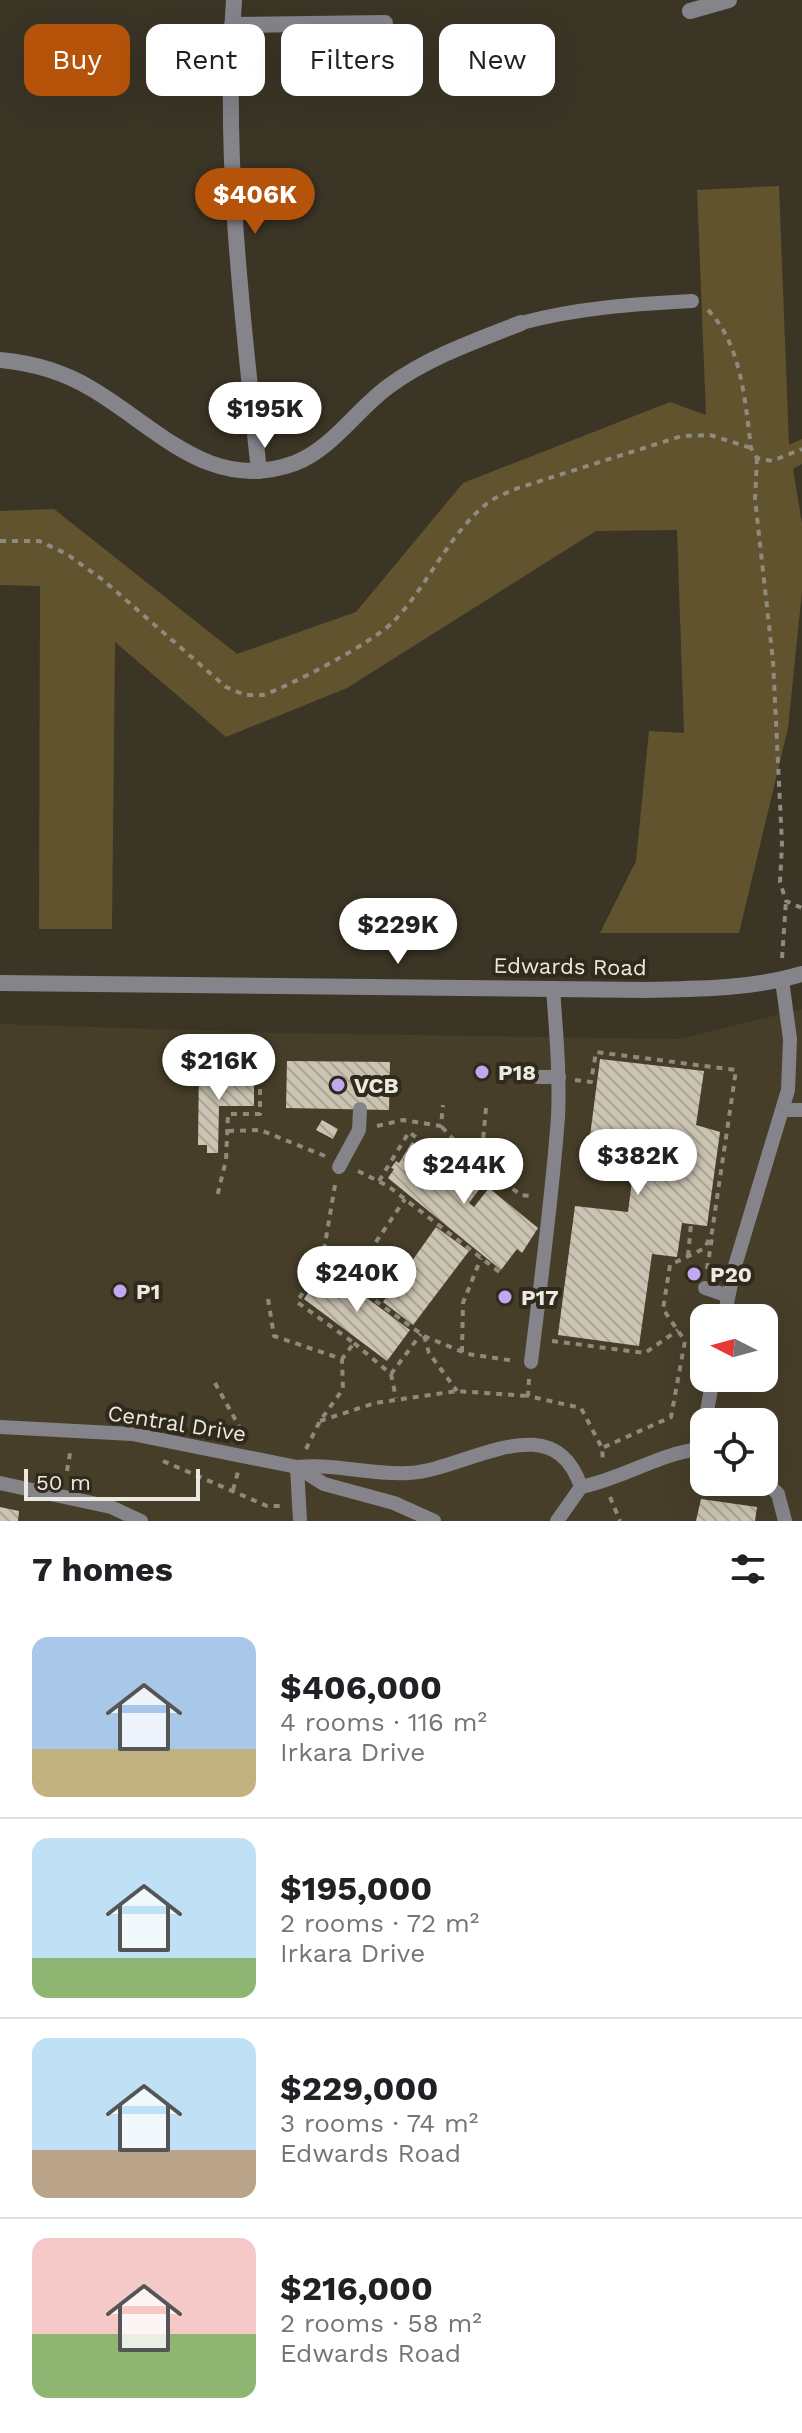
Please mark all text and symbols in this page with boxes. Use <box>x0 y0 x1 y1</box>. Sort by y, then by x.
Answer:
chip: Buy <box>24 24 130 96</box>
chip: Rent <box>146 24 265 96</box>
chip: Filters <box>281 24 423 96</box>
chip: New <box>439 24 555 96</box>
pin: $406K <box>199 168 311 236</box>
text: $406K <box>213 179 297 209</box>
pin: $195K <box>209 382 321 450</box>
text: $195K <box>227 393 303 423</box>
pin: $229K <box>342 898 454 966</box>
text: $229K <box>357 909 439 939</box>
street label: Edwards Road <box>493 953 647 980</box>
pin: $216K <box>163 1034 275 1102</box>
text: $216K <box>180 1045 258 1075</box>
place label: P18 <box>498 1060 536 1085</box>
marker: P18 <box>473 1063 491 1081</box>
place label: VCB <box>354 1073 399 1098</box>
marker: VCB <box>329 1076 347 1094</box>
pin: $382K <box>582 1129 694 1197</box>
pin: $244K <box>408 1138 520 1206</box>
text: $382K <box>597 1140 679 1170</box>
text: $244K <box>422 1149 506 1179</box>
pin: $240K <box>301 1246 413 1314</box>
text: $240K <box>315 1257 399 1287</box>
place label: P20 <box>710 1262 752 1287</box>
marker: P20 <box>685 1265 703 1283</box>
place label: P1 <box>136 1279 160 1304</box>
marker: P1 <box>111 1282 129 1300</box>
place label: P17 <box>521 1285 559 1310</box>
marker: P17 <box>496 1288 514 1306</box>
north arrow <box>690 1304 778 1392</box>
map controls <box>690 1304 778 1496</box>
street label: Central Drive <box>106 1400 248 1447</box>
button: locate <box>690 1408 778 1496</box>
scale bar <box>24 1465 200 1501</box>
text: 50 m <box>36 1470 91 1495</box>
icon: filters <box>726 1547 770 1591</box>
text: 7 homes <box>32 1549 173 1589</box>
text: $406,000 <box>280 1667 442 1707</box>
icon: home <box>96 1669 192 1765</box>
text: 4 rooms · 116 m² <box>280 1707 487 1737</box>
text: Irkara Drive <box>280 1737 425 1767</box>
text: $195,000 <box>280 1868 432 1908</box>
icon: home <box>96 1870 192 1966</box>
text: 2 rooms · 72 m² <box>280 1908 479 1938</box>
text: Irkara Drive <box>280 1938 425 1968</box>
text: $229,000 <box>280 2068 438 2108</box>
icon: home <box>96 2070 192 2166</box>
text: 3 rooms · 74 m² <box>280 2108 478 2138</box>
text: Edwards Road <box>280 2138 461 2168</box>
text: $216,000 <box>280 2268 433 2308</box>
icon: home <box>96 2270 192 2366</box>
text: 2 rooms · 58 m² <box>280 2308 482 2338</box>
text: Edwards Road <box>280 2338 461 2368</box>

